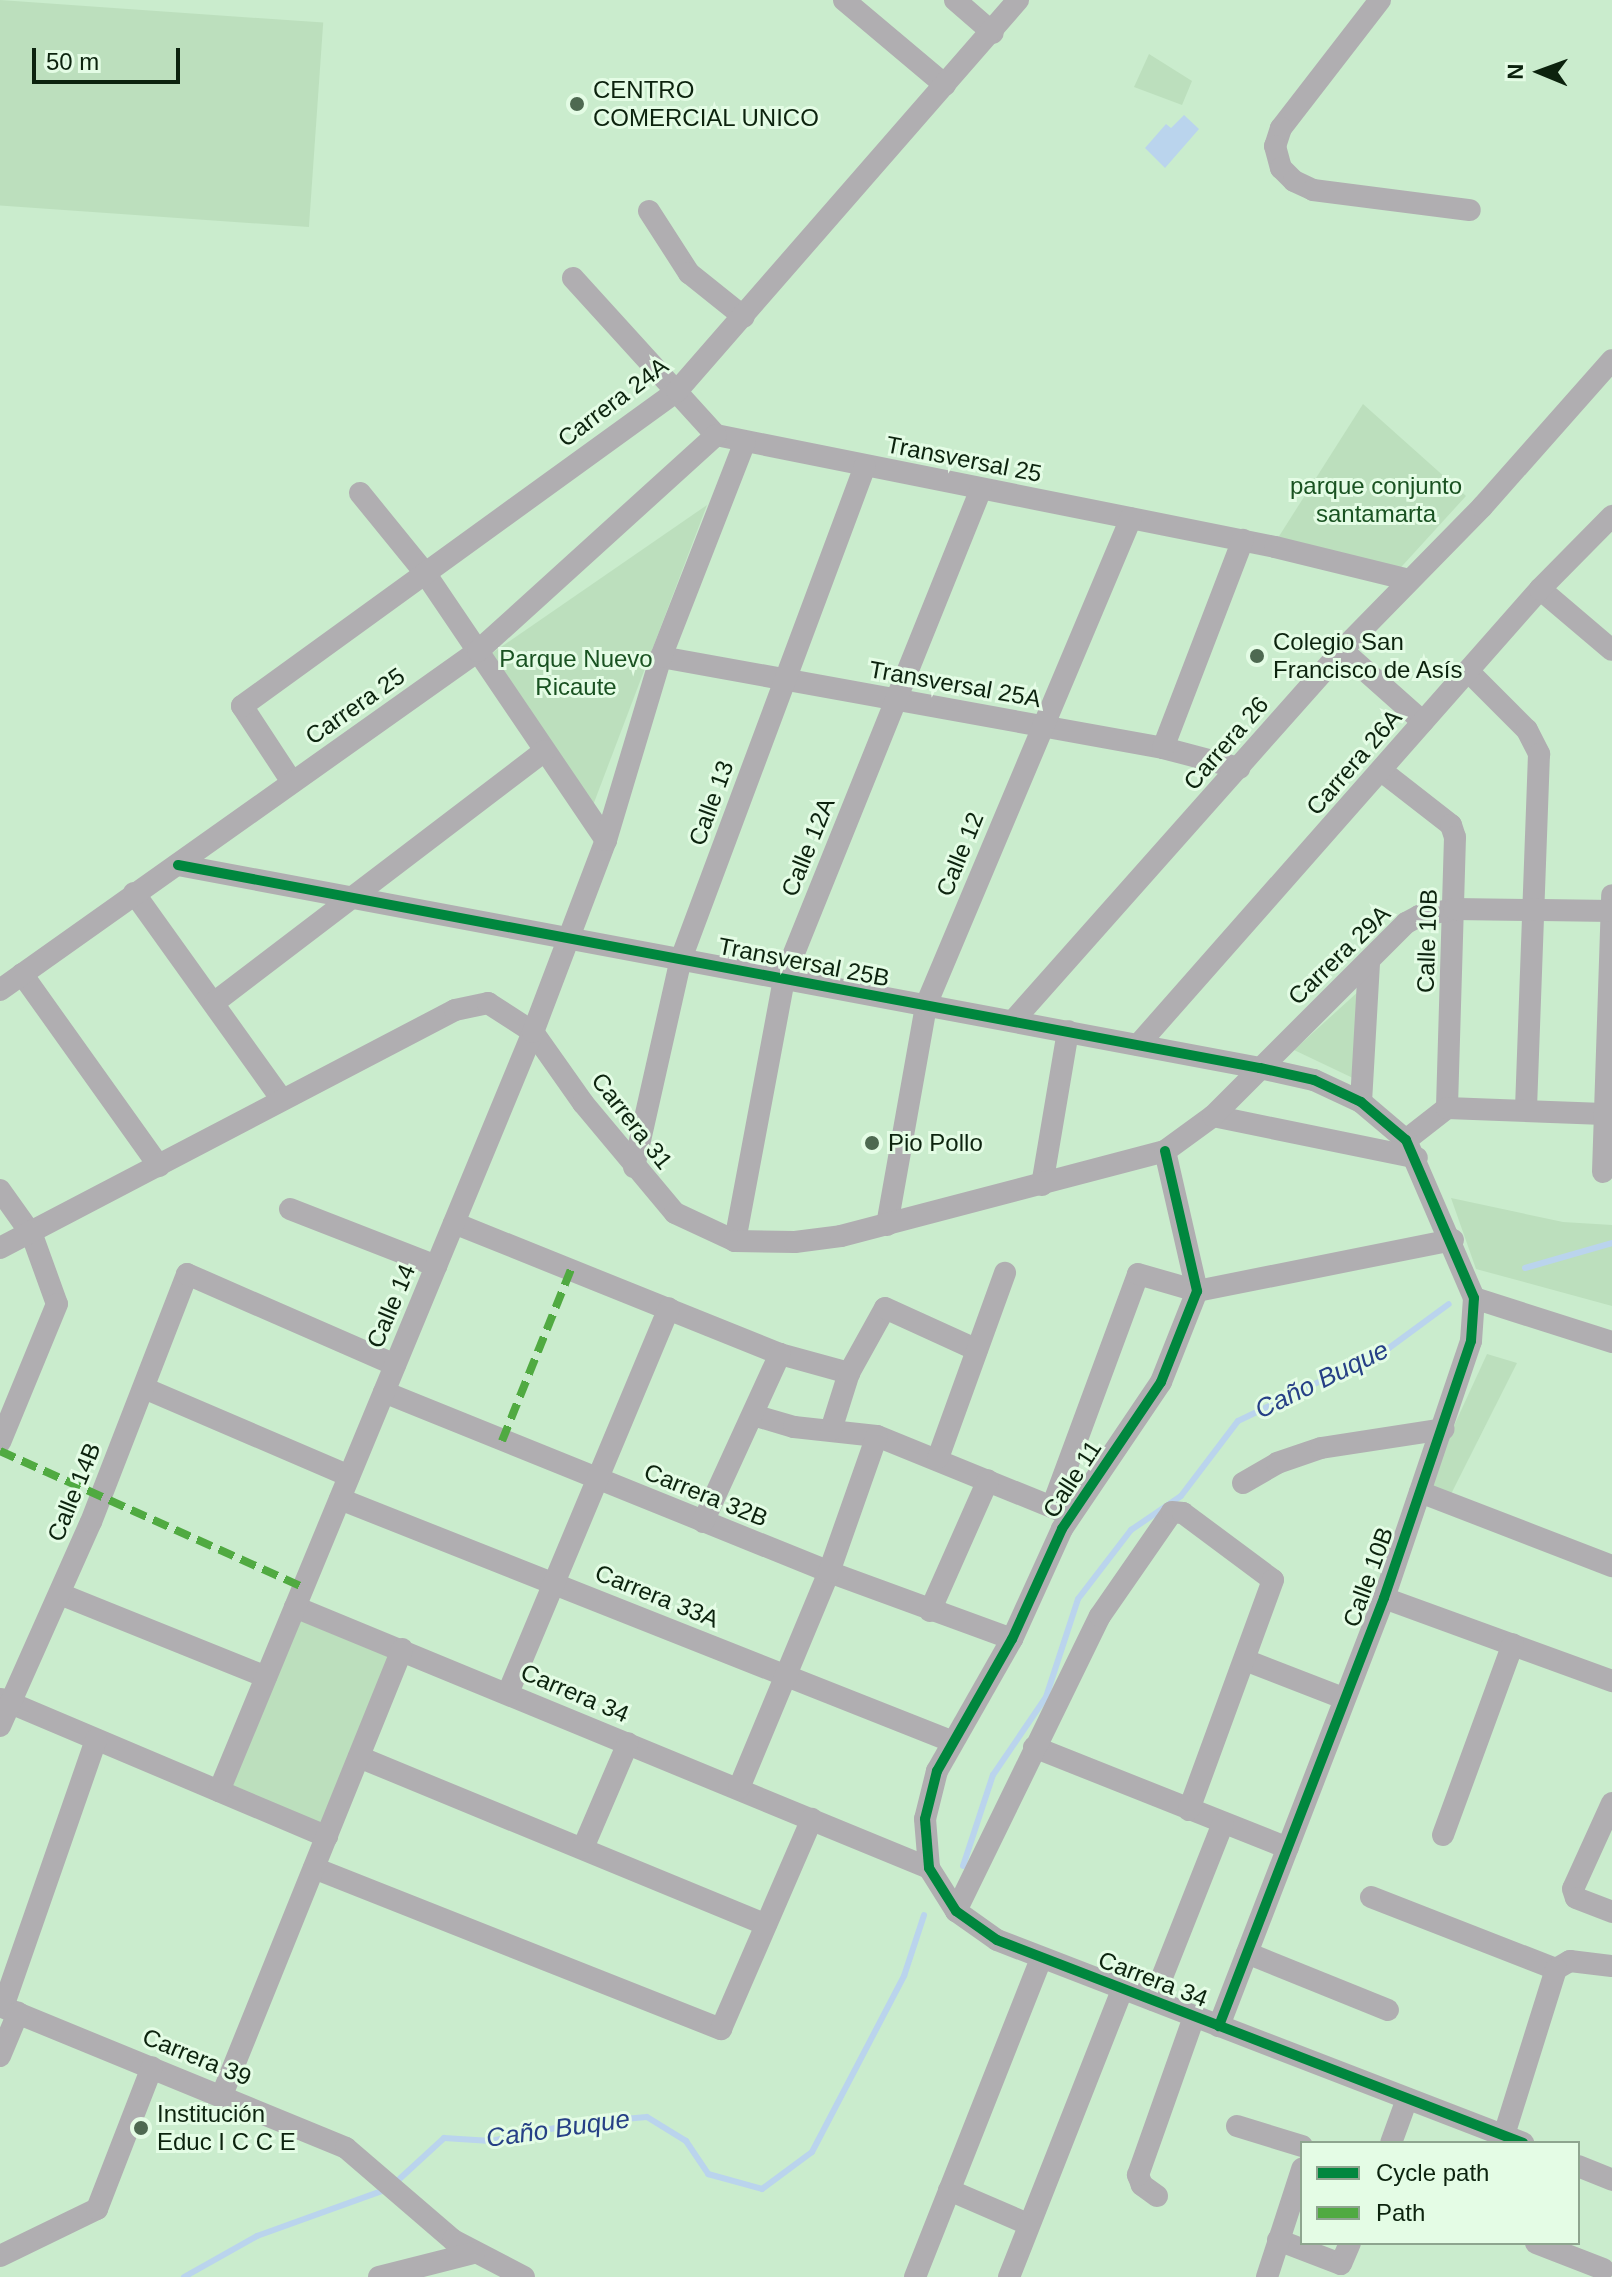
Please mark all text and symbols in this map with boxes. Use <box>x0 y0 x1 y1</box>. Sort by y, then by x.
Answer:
scale bar <box>36 32 184 82</box>
north arrow <box>1500 32 1580 112</box>
text: 50 m <box>46 48 99 75</box>
text: N <box>1503 63 1528 80</box>
place label: CENTRO COMERCIAL UNICO <box>593 76 820 132</box>
marker: CENTRO COMERCIAL UNICO <box>568 95 586 113</box>
street label: Carrera 24A <box>552 351 674 453</box>
street label: Transversal 25 <box>884 430 1044 488</box>
park label: parque conjunto santamarta <box>1290 472 1462 528</box>
place label: Colegio San Francisco de Asís <box>1273 628 1464 684</box>
park label: Parque Nuevo Ricaute <box>499 645 653 701</box>
marker: Colegio San Francisco de Asís <box>1248 647 1266 665</box>
street label: Transversal 25A <box>867 655 1043 713</box>
street label: Carrera 25 <box>300 661 410 751</box>
street label: Carrera 26 <box>1178 690 1274 796</box>
street label: Carrera 26A <box>1300 703 1408 821</box>
street label: Calle 13 <box>682 757 740 849</box>
street label: Calle 12A <box>775 793 841 901</box>
street label: Calle 12 <box>930 808 990 900</box>
street label: Calle 10B <box>1411 888 1443 994</box>
street label: Carrera 29A <box>1282 899 1396 1011</box>
street label: Transversal 25B <box>716 931 892 993</box>
street label: Carrera 31 <box>585 1067 679 1175</box>
place label: Pio Pollo <box>888 1129 983 1157</box>
marker: Pio Pollo <box>863 1134 881 1152</box>
street label: Calle 14 <box>361 1260 421 1352</box>
water label: Caño Buque <box>1250 1334 1394 1426</box>
street label: Calle 11 <box>1036 1435 1108 1523</box>
street label: Calle 14B <box>41 1438 107 1546</box>
street label: Carrera 32B <box>640 1457 772 1533</box>
street label: Calle 10B <box>1337 1523 1399 1631</box>
street label: Carrera 33A <box>591 1558 723 1634</box>
street label: Carrera 34 <box>517 1657 633 1729</box>
street label: Carrera 34 <box>1094 1945 1212 2013</box>
street label: Carrera 39 <box>138 2022 256 2092</box>
place label: Institución Educ I C C E <box>157 2100 296 2156</box>
water label: Caño Buque <box>484 2103 632 2155</box>
marker: Institución Educ I C C E <box>132 2119 150 2137</box>
legend <box>1300 2141 1580 2245</box>
text: Cycle path <box>1376 2159 1489 2186</box>
text: Path <box>1376 2199 1425 2226</box>

